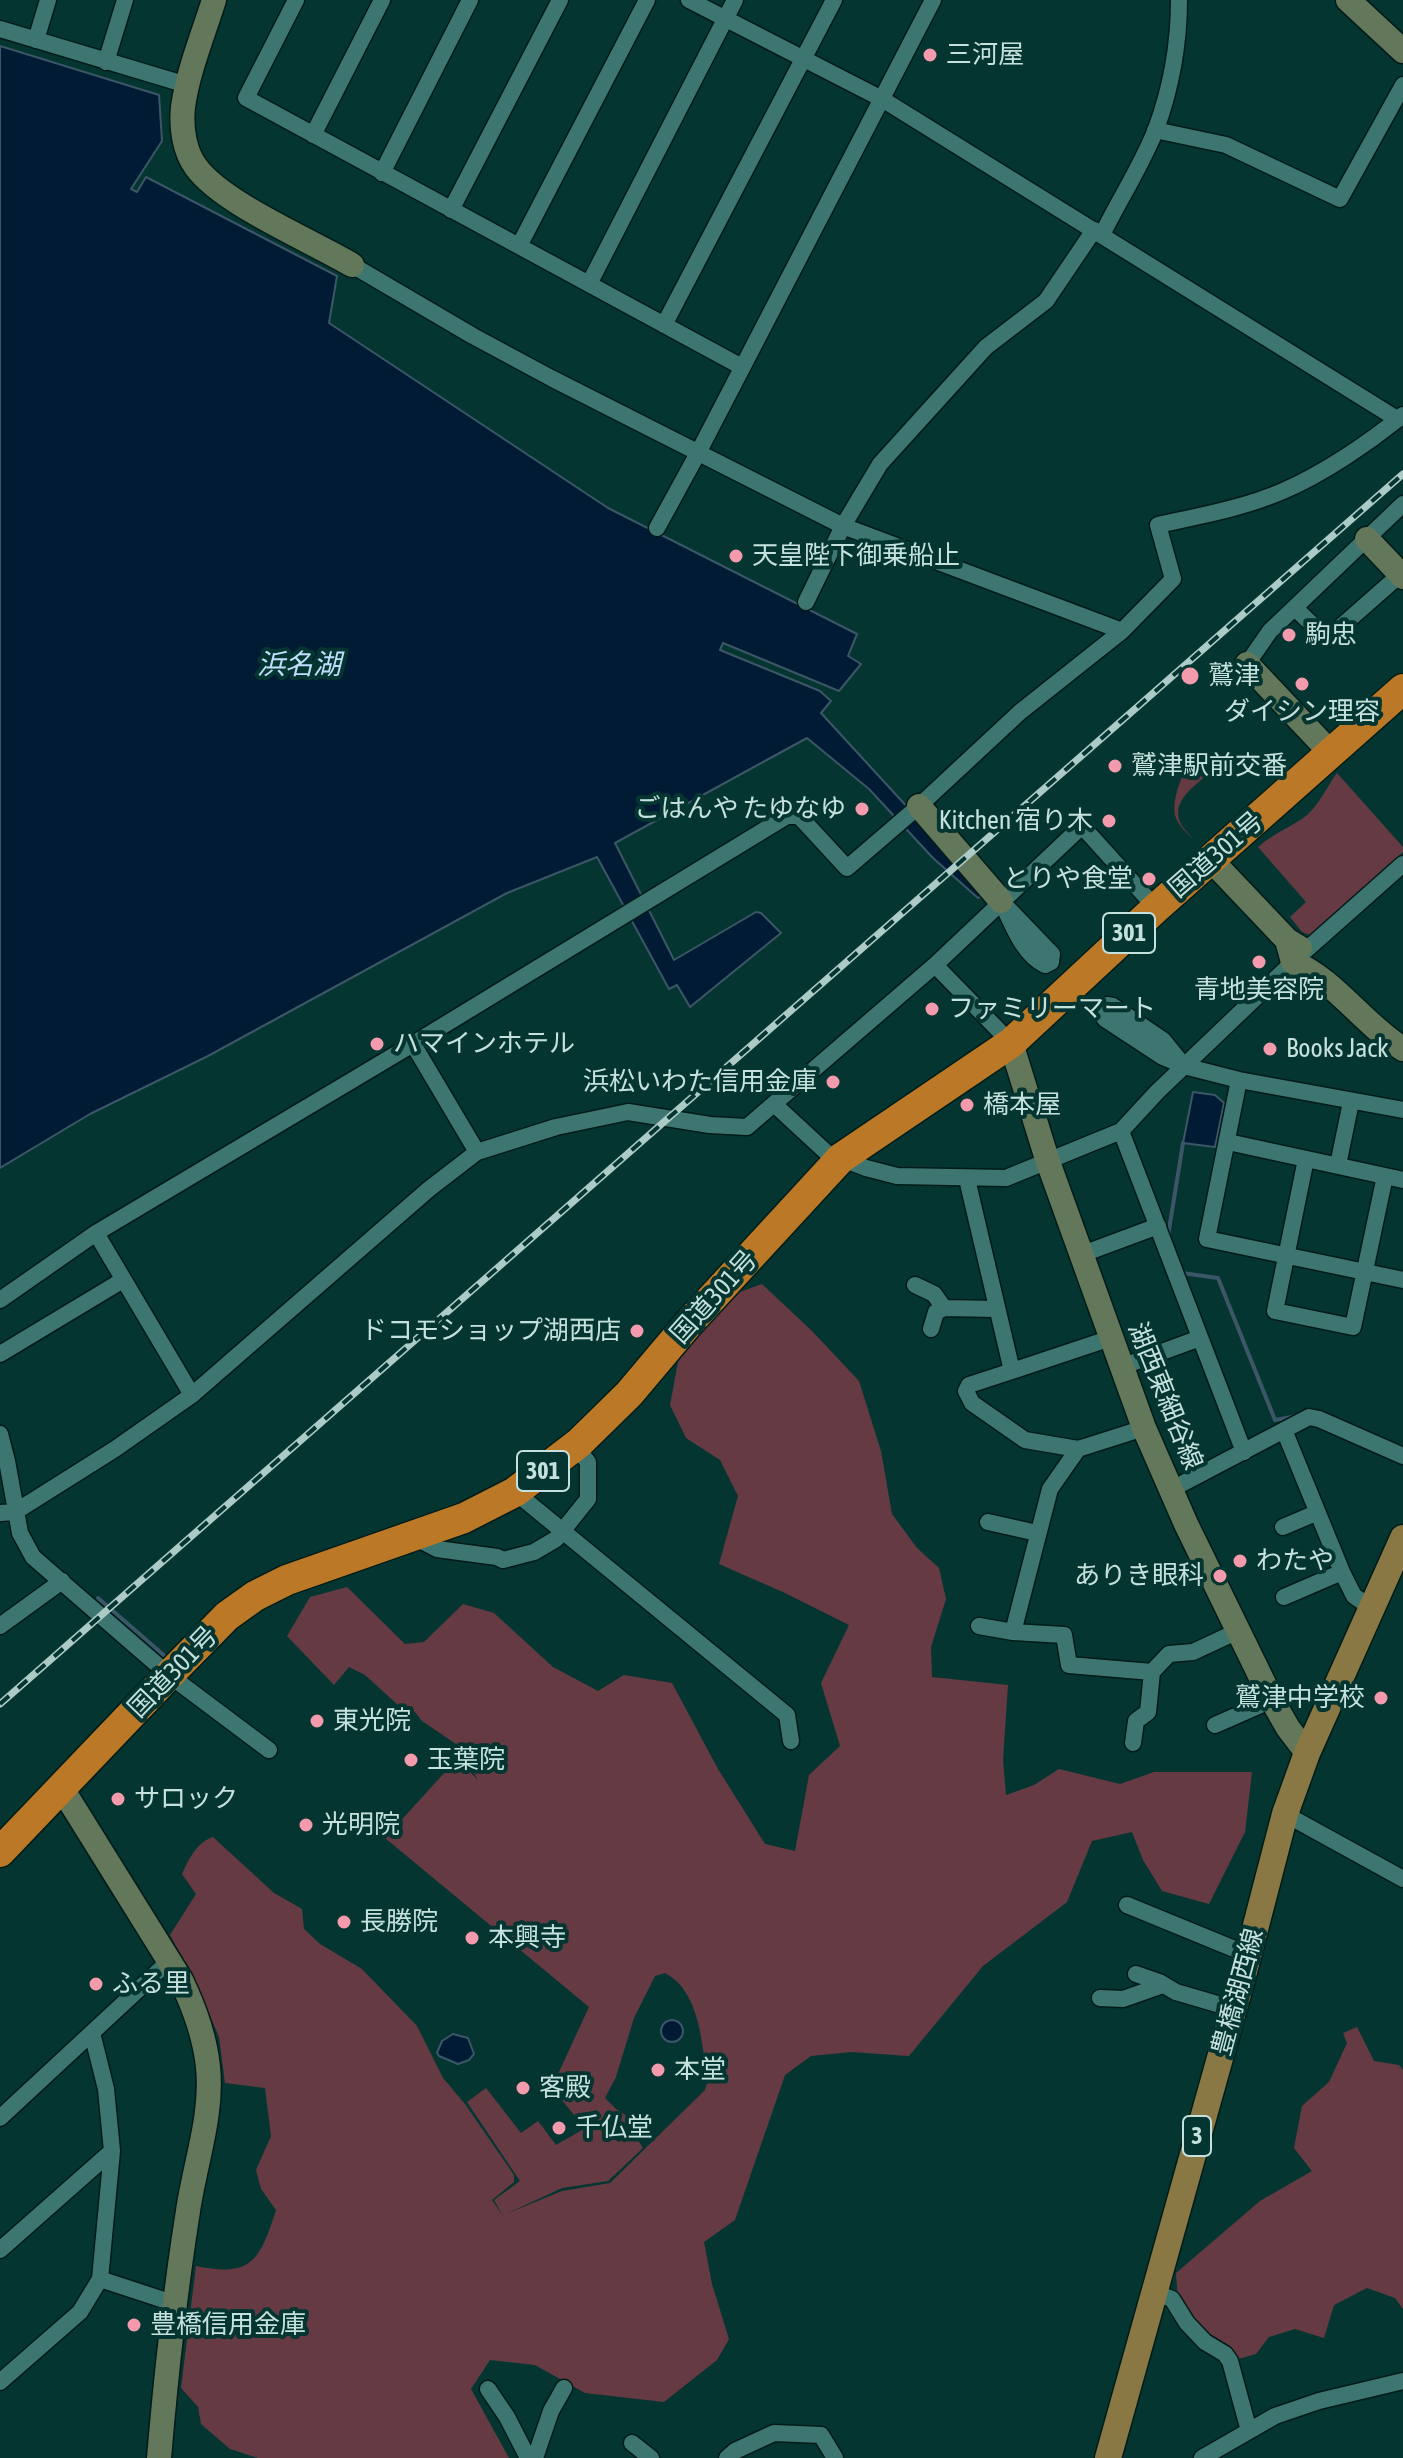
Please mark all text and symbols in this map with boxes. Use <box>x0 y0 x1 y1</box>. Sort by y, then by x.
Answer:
place label: 三河屋 <box>946 39 1024 71</box>
marker: 三河屋 <box>921 46 939 64</box>
place label: 天皇陛下御乗船止 <box>752 540 960 572</box>
marker: 天皇陛下御乗船止 <box>727 547 745 565</box>
place label: 駒忠 <box>1305 619 1357 651</box>
marker: 駒忠 <box>1280 626 1298 644</box>
water label: 浜名湖 <box>257 648 341 682</box>
place label: 鷲津 <box>1208 660 1260 692</box>
marker: 鷲津 <box>1179 665 1201 687</box>
marker: ダイシン理容 <box>1293 675 1311 693</box>
place label: ダイシン理容 <box>1224 696 1380 728</box>
place label: 鷲津駅前交番 <box>1131 750 1287 782</box>
marker: 鷲津駅前交番 <box>1106 757 1124 775</box>
place label: ごはんや たゆなゆ <box>634 793 846 825</box>
marker: ごはんや たゆなゆ <box>853 800 871 818</box>
place label: Kitchen 宿り木 <box>939 805 1093 837</box>
street label: 国道301号 <box>1162 806 1270 904</box>
marker: Kitchen 宿り木 <box>1100 812 1118 830</box>
place label: とりや食堂 <box>1003 863 1133 895</box>
marker: とりや食堂 <box>1140 870 1158 888</box>
road number: 301 <box>1103 913 1155 953</box>
marker: 青地美容院 <box>1250 953 1268 971</box>
place label: 青地美容院 <box>1194 974 1324 1006</box>
place label: ファミリーマート <box>948 993 1156 1025</box>
marker: ファミリーマート <box>923 1000 941 1018</box>
place label: ハマインホテル <box>393 1028 575 1060</box>
place label: Books Jack <box>1286 1033 1388 1065</box>
marker: ハマインホテル <box>368 1035 386 1053</box>
marker: Books Jack <box>1261 1040 1279 1058</box>
place label: 浜松いわた信用金庫 <box>583 1066 817 1098</box>
marker: 浜松いわた信用金庫 <box>824 1073 842 1091</box>
place label: 橋本屋 <box>983 1089 1061 1121</box>
marker: 橋本屋 <box>958 1096 976 1114</box>
street label: 国道301号 <box>664 1244 764 1350</box>
place label: ドコモショップ湖西店 <box>361 1315 621 1347</box>
street label: 湖西東細谷線 <box>1121 1318 1209 1474</box>
marker: ドコモショップ湖西店 <box>628 1322 646 1340</box>
road number: 301 <box>517 1451 569 1491</box>
place label: わたや <box>1256 1545 1334 1577</box>
marker: わたや <box>1231 1552 1249 1570</box>
place label: ありき眼科 <box>1074 1560 1204 1592</box>
marker: ありき眼科 <box>1211 1567 1229 1585</box>
street label: 国道301号 <box>122 1620 224 1724</box>
place label: 鷲津中学校 <box>1235 1682 1365 1714</box>
marker: 鷲津中学校 <box>1372 1689 1390 1707</box>
place label: 東光院 <box>333 1705 411 1737</box>
marker: 東光院 <box>308 1712 326 1730</box>
place label: 玉葉院 <box>427 1744 505 1776</box>
marker: 玉葉院 <box>402 1751 420 1769</box>
place label: サロック <box>134 1783 238 1815</box>
marker: サロック <box>109 1790 127 1808</box>
place label: 光明院 <box>322 1809 400 1841</box>
marker: 光明院 <box>297 1816 315 1834</box>
place label: 長勝院 <box>360 1906 438 1938</box>
marker: 長勝院 <box>335 1913 353 1931</box>
place label: 本興寺 <box>488 1922 566 1954</box>
street label: 豊橋湖西線 <box>1206 1925 1270 2059</box>
marker: 本興寺 <box>463 1929 481 1947</box>
place label: ふる里 <box>112 1968 190 2000</box>
marker: ふる里 <box>87 1975 105 1993</box>
place label: 本堂 <box>674 2054 726 2086</box>
marker: 本堂 <box>649 2061 667 2079</box>
place label: 客殿 <box>539 2072 591 2104</box>
marker: 客殿 <box>514 2079 532 2097</box>
place label: 千仏堂 <box>575 2112 653 2144</box>
road number: 3 <box>1183 2116 1211 2156</box>
marker: 千仏堂 <box>550 2119 568 2137</box>
place label: 豊橋信用金庫 <box>150 2309 306 2341</box>
marker: 豊橋信用金庫 <box>125 2316 143 2334</box>

